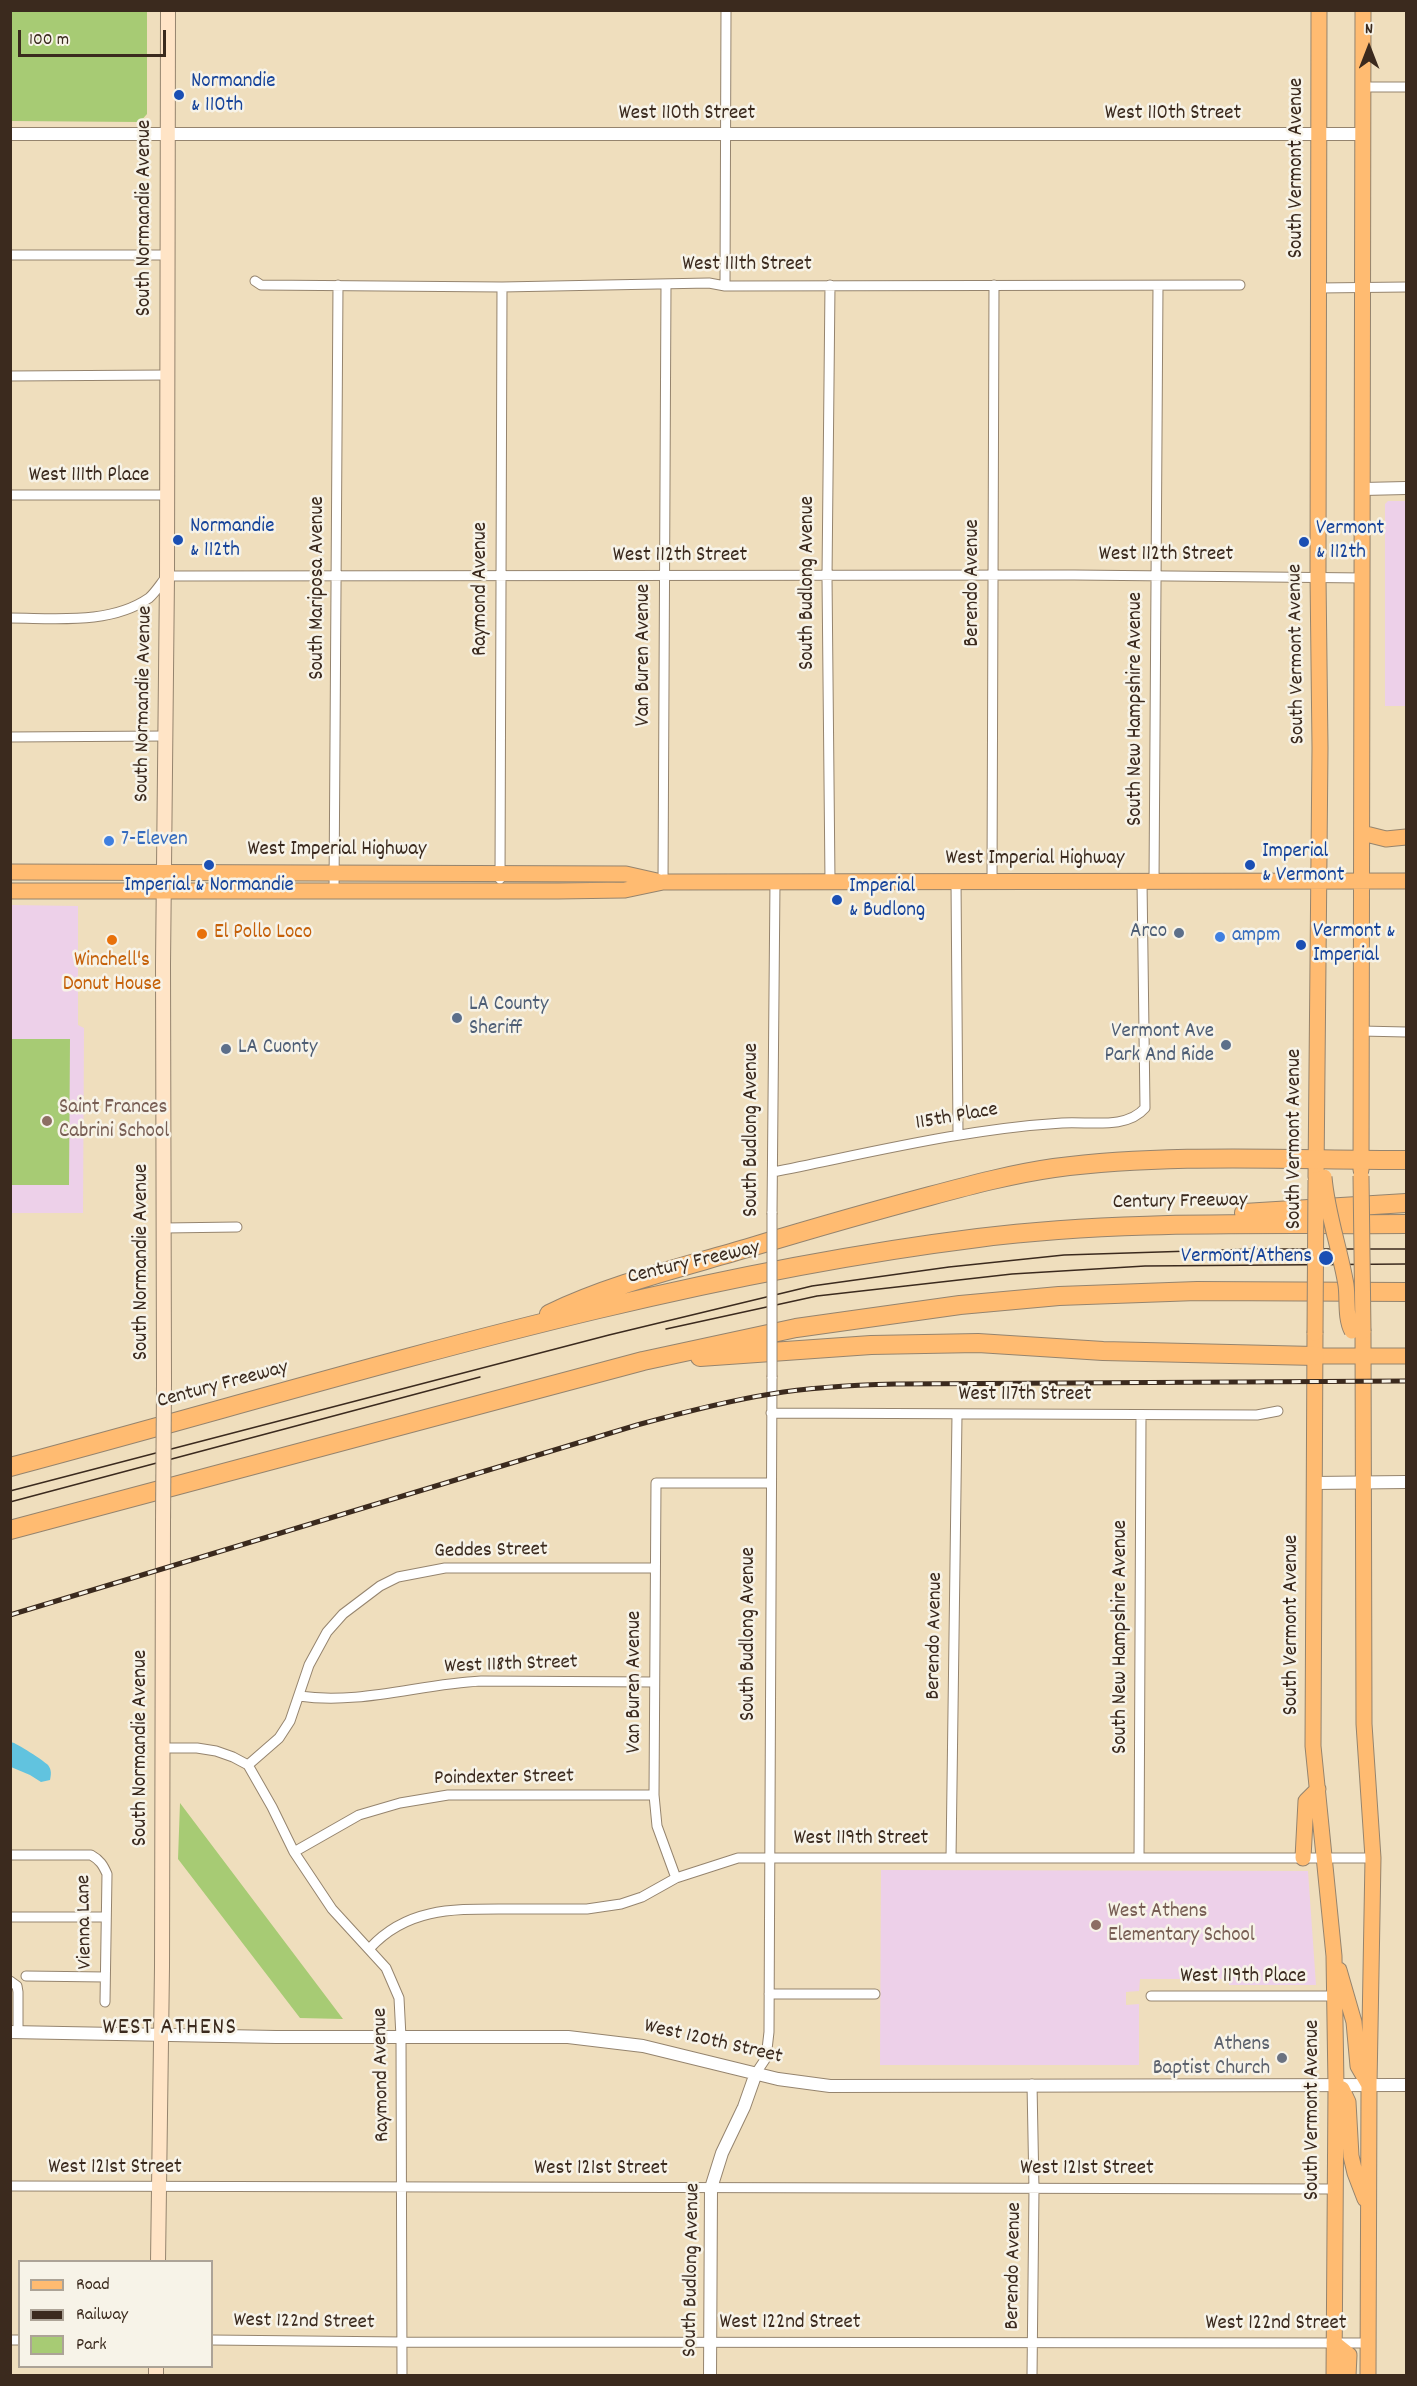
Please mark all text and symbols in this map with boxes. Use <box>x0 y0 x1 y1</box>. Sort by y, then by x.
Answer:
scale bar <box>21 18 170 56</box>
north arrow <box>1339 18 1399 78</box>
text: N <box>1365 18 1373 41</box>
text: 100 m <box>29 28 69 53</box>
place label: Normandie & 110th <box>191 70 275 120</box>
street label: South Vermont Avenue <box>1285 78 1311 258</box>
marker: Normandie & 110th <box>172 88 186 102</box>
street label: West 110th Street <box>619 102 755 128</box>
street label: West 110th Street <box>1105 102 1241 128</box>
street label: South Normandie Avenue <box>133 120 159 316</box>
street label: West 111th Street <box>682 253 812 279</box>
street label: West 111th Place <box>29 464 149 490</box>
street label: South Mariposa Avenue <box>306 496 332 680</box>
street label: South Budlong Avenue <box>796 496 822 670</box>
place label: Normandie & 112th <box>190 515 274 565</box>
place label: Vermont & 112th <box>1316 517 1384 567</box>
street label: Berendo Avenue <box>961 519 987 647</box>
street label: Raymond Avenue <box>469 522 495 656</box>
marker: Normandie & 112th <box>171 533 185 547</box>
marker: Vermont & 112th <box>1297 535 1311 549</box>
street label: West 112th Street <box>1099 543 1233 569</box>
street label: West 112th Street <box>613 544 747 570</box>
street label: South Vermont Avenue <box>1284 564 1312 744</box>
street label: Van Buren Avenue <box>632 584 658 726</box>
street label: South New Hampshire Avenue <box>1124 592 1150 826</box>
street label: South Normandie Avenue <box>131 606 159 802</box>
place label: 7-Eleven <box>121 828 188 854</box>
marker: 7-Eleven <box>102 834 116 848</box>
street label: West Imperial Highway <box>247 838 427 864</box>
place label: Imperial & Vermont <box>1262 840 1344 890</box>
street label: West Imperial Highway <box>945 847 1125 873</box>
marker: Imperial & Normandie <box>202 858 216 872</box>
marker: Imperial & Vermont <box>1243 858 1257 872</box>
place label: Imperial & Normandie <box>124 874 294 900</box>
place label: Imperial & Budlong <box>849 875 925 925</box>
marker: Imperial & Budlong <box>830 893 844 907</box>
place label: Arco <box>1130 920 1167 946</box>
place label: Vermont & Imperial <box>1313 920 1395 970</box>
place label: El Pollo Loco <box>214 921 312 947</box>
place label: ampm <box>1232 924 1280 950</box>
marker: Arco <box>1172 926 1186 940</box>
marker: El Pollo Loco <box>195 927 209 941</box>
marker: ampm <box>1213 930 1227 944</box>
marker: Winchell's Donut House <box>105 933 119 947</box>
marker: Vermont & Imperial <box>1294 938 1308 952</box>
place label: Winchell's Donut House <box>63 949 161 999</box>
place label: LA County Sheriff <box>469 993 549 1043</box>
marker: LA County Sheriff <box>450 1011 464 1025</box>
place label: Vermont Ave Park And Ride <box>1104 1020 1214 1070</box>
place label: LA Cuonty <box>238 1036 318 1062</box>
marker: Vermont Ave Park And Ride <box>1219 1038 1233 1052</box>
marker: LA Cuonty <box>219 1042 233 1056</box>
street label: South Budlong Avenue <box>740 1043 766 1217</box>
street label: South Vermont Avenue <box>1283 1049 1309 1229</box>
place label: Saint Frances Cabrini School <box>59 1096 169 1146</box>
street label: 115th Place <box>914 1098 1000 1138</box>
marker: Saint Frances Cabrini School <box>40 1114 54 1128</box>
street label: South Normandie Avenue <box>130 1164 156 1360</box>
street label: Century Freeway <box>1112 1189 1248 1217</box>
street label: Century Freeway <box>626 1237 762 1291</box>
place label: Vermont/Athens <box>1181 1245 1312 1271</box>
marker: Vermont/Athens <box>1317 1249 1335 1267</box>
street label: Century Freeway <box>155 1356 291 1416</box>
street label: West 117th Street <box>958 1383 1092 1409</box>
street label: South New Hampshire Avenue <box>1109 1520 1135 1754</box>
street label: South Vermont Avenue <box>1280 1535 1306 1715</box>
street label: Geddes Street <box>434 1538 548 1566</box>
street label: South Budlong Avenue <box>737 1547 763 1721</box>
street label: Berendo Avenue <box>922 1572 950 1700</box>
street label: Van Buren Avenue <box>623 1611 649 1753</box>
street label: South Normandie Avenue <box>129 1650 155 1846</box>
street label: West 118th Street <box>444 1651 578 1681</box>
street label: Poindexter Street <box>434 1765 574 1793</box>
street label: West 119th Street <box>794 1827 928 1853</box>
street label: Vienna Lane <box>73 1874 99 1970</box>
place label: West Athens Elementary School <box>1108 1900 1255 1950</box>
marker: West Athens Elementary School <box>1089 1918 1103 1932</box>
street label: West 119th Place <box>1180 1965 1306 1991</box>
street label: Raymond Avenue <box>369 2008 397 2142</box>
street label: West 120th Street <box>641 2015 785 2071</box>
district label: WEST ATHENS <box>102 2016 238 2044</box>
street label: South Vermont Avenue <box>1301 2020 1327 2200</box>
place label: Athens Baptist Church <box>1153 2033 1270 2083</box>
marker: Athens Baptist Church <box>1275 2051 1289 2065</box>
street label: West 121st Street <box>48 2156 182 2182</box>
street label: West 121st Street <box>534 2157 668 2183</box>
street label: West 121st Street <box>1020 2157 1154 2183</box>
street label: South Budlong Avenue <box>679 2183 707 2357</box>
street label: Berendo Avenue <box>1001 2202 1029 2330</box>
legend <box>18 2260 213 2368</box>
text: Road <box>76 2273 110 2298</box>
text: Railway <box>76 2303 128 2328</box>
street label: West 122nd Street <box>233 2309 375 2337</box>
street label: West 122nd Street <box>719 2311 861 2337</box>
street label: West 122nd Street <box>1205 2312 1347 2338</box>
text: Park <box>76 2333 107 2358</box>

